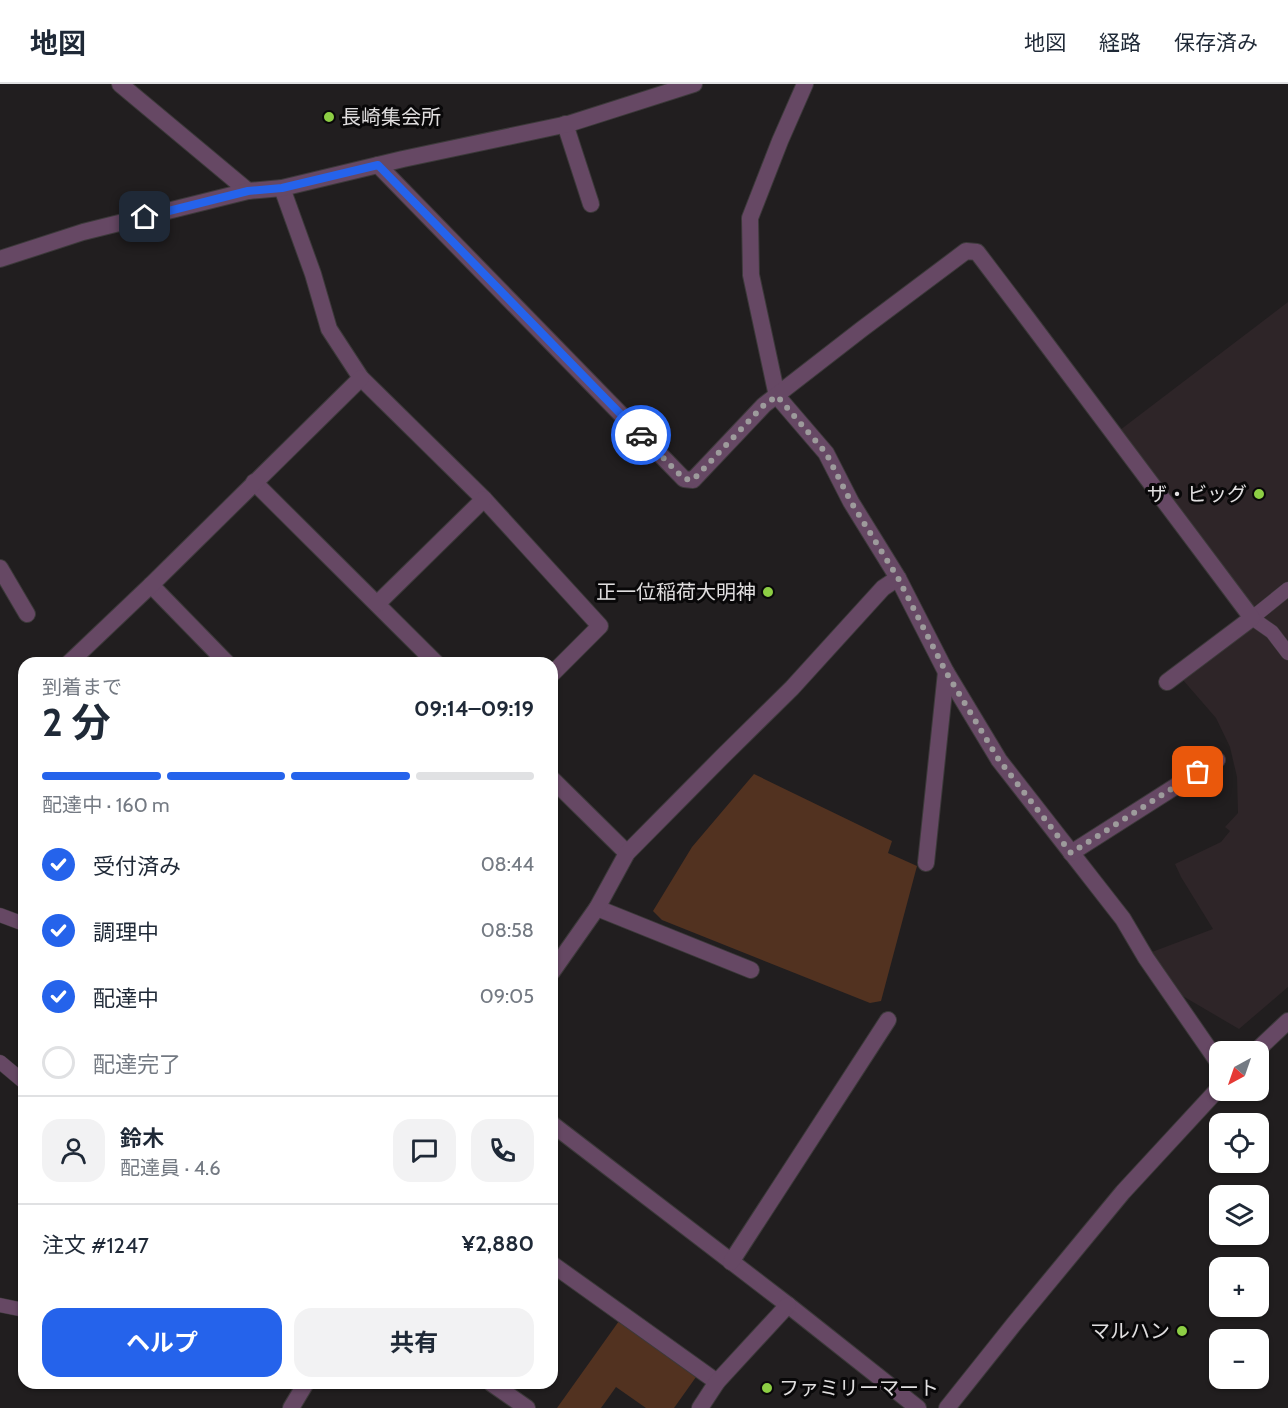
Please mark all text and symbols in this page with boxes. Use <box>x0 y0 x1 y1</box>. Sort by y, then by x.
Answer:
text: 地図 <box>30 26 86 60</box>
text: 地図 <box>1024 30 1066 55</box>
text: 経路 <box>1099 30 1141 55</box>
text: 保存済み <box>1174 30 1258 55</box>
place label: 長崎集会所 <box>341 105 441 129</box>
marker: 長崎集会所 <box>322 110 336 124</box>
pin <box>119 191 170 242</box>
icon: home <box>128 200 161 233</box>
courier <box>611 405 671 465</box>
icon: car <box>625 419 658 452</box>
place label: ザ・ビッグ <box>1147 482 1247 506</box>
marker: ザ・ビッグ <box>1252 487 1266 501</box>
place label: 正一位稲荷大明神 <box>596 580 756 604</box>
marker: 正一位稲荷大明神 <box>761 585 775 599</box>
text: 到着まで <box>42 675 122 699</box>
text: 09:14–09:19 <box>414 695 534 722</box>
text: 2 分 <box>42 698 110 746</box>
pin <box>1172 746 1223 797</box>
icon: bag <box>1181 755 1214 788</box>
text: 配達中 · 160 m <box>42 793 170 817</box>
icon: check <box>42 848 75 881</box>
text: 08:44 <box>481 852 534 876</box>
text: 受付済み <box>93 853 181 880</box>
icon: check <box>42 914 75 947</box>
text: 08:58 <box>481 918 534 942</box>
text: 調理中 <box>93 919 159 946</box>
icon: check <box>42 980 75 1013</box>
text: 09:05 <box>480 984 534 1008</box>
text: 配達中 <box>93 985 159 1012</box>
north arrow <box>1209 1041 1269 1101</box>
map controls <box>1209 1041 1269 1389</box>
text: 配達完了 <box>93 1051 181 1078</box>
button: locate <box>1209 1113 1269 1173</box>
button: person <box>42 1119 105 1182</box>
button: chat <box>393 1119 456 1182</box>
button: phone <box>471 1119 534 1182</box>
text: 鈴木 <box>120 1125 164 1152</box>
text: 配達員 · 4.6 <box>120 1156 221 1180</box>
button: layers <box>1209 1185 1269 1245</box>
text: ¥2,880 <box>462 1230 534 1257</box>
text: 注文 #1247 <box>42 1232 149 1259</box>
button: + <box>1209 1257 1269 1317</box>
button: ヘルプ <box>42 1308 282 1377</box>
button: 共有 <box>294 1308 534 1377</box>
place label: マルハン <box>1090 1319 1170 1343</box>
marker: マルハン <box>1175 1324 1189 1338</box>
button: − <box>1209 1329 1269 1389</box>
place label: ファミリーマート <box>779 1376 939 1400</box>
marker: ファミリーマート <box>760 1381 774 1395</box>

